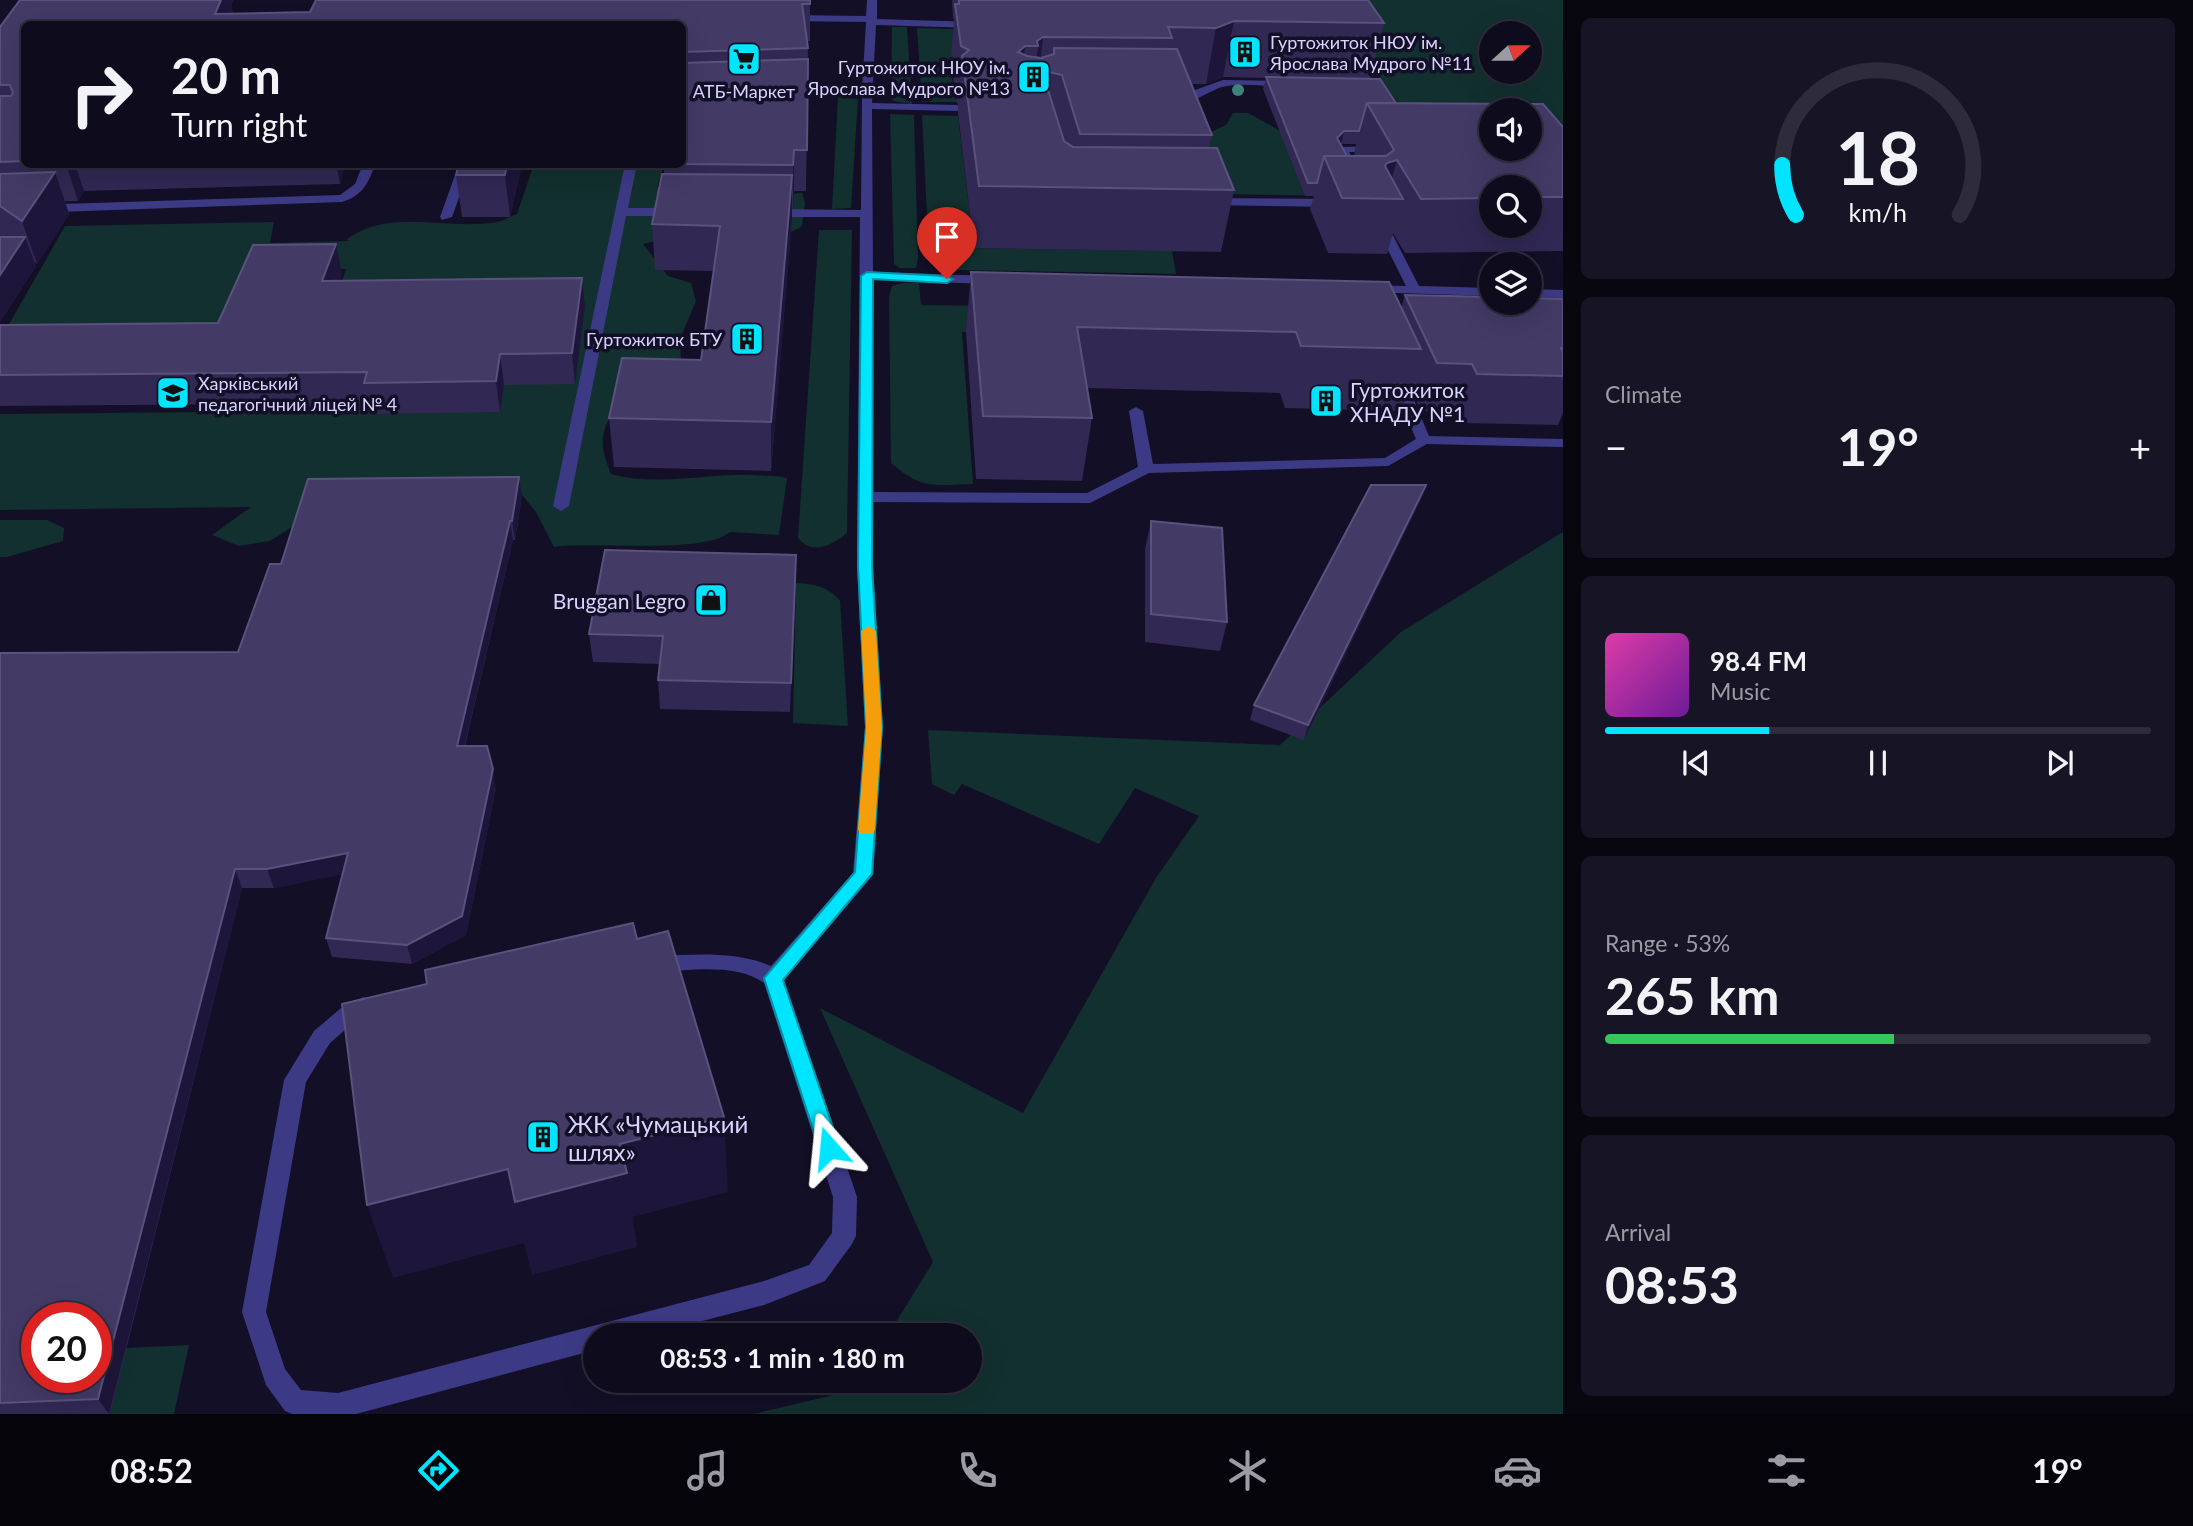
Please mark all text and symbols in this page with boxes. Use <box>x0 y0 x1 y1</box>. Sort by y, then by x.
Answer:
north arrow <box>1479 21 1542 84</box>
map controls <box>1479 21 1542 315</box>
place label: Гуртожиток НЮУ ім. Ярослава Мудрого №11 <box>1269 31 1473 74</box>
building icon: Гуртожиток НЮУ ім. Ярослава Мудрого №11 <box>1226 33 1264 71</box>
supermarket icon: АТБ-Маркет <box>725 40 763 78</box>
text: 20 m <box>171 46 281 104</box>
icon: right <box>56 49 147 140</box>
place label: Гуртожиток НЮУ ім. Ярослава Мудрого №13 <box>806 56 1010 99</box>
building icon: Гуртожиток НЮУ ім. Ярослава Мудрого №13 <box>1015 58 1053 96</box>
place label: АТБ-Маркет <box>693 80 795 102</box>
button: sound <box>1479 98 1542 161</box>
text: Turn right <box>171 105 307 144</box>
text: 18 <box>1836 113 1920 201</box>
button: search <box>1479 175 1542 238</box>
text: km/h <box>1849 196 1907 226</box>
pin <box>917 207 977 279</box>
icon: arrive <box>928 218 966 256</box>
button: layers <box>1479 252 1542 315</box>
building icon: Гуртожиток БТУ <box>728 320 766 358</box>
place label: Гуртожиток БТУ <box>586 328 723 350</box>
place label: Харківський педагогічний ліцей № 4 <box>198 372 397 415</box>
school or university icon: Харківський педагогічний ліцей № 4 <box>154 374 192 412</box>
place label: Гуртожиток ХНАДУ №1 <box>1350 377 1465 426</box>
text: Climate <box>1605 380 1682 408</box>
building icon: Гуртожиток ХНАДУ №1 <box>1307 382 1345 420</box>
text: 19° <box>1837 415 1919 477</box>
text: − <box>1605 424 1627 470</box>
text: + <box>2129 424 2151 470</box>
shop icon: Bruggan Legro <box>692 581 730 619</box>
place label: Bruggan Legro <box>553 588 686 613</box>
text: 98.4 FM <box>1710 645 1807 677</box>
text: Music <box>1710 677 1770 705</box>
icon: previous <box>1677 744 1715 782</box>
icon: pause <box>1859 744 1897 782</box>
icon: next <box>2041 744 2079 782</box>
text: Range · 53% <box>1605 929 1730 957</box>
text: 265 km <box>1605 964 1779 1026</box>
place label: ЖК «Чумацький шлях» <box>568 1109 748 1166</box>
position arrow <box>792 1111 866 1185</box>
building icon: ЖК «Чумацький шлях» <box>524 1118 562 1156</box>
text: Arrival <box>1605 1218 1671 1246</box>
text: 08:53 <box>1605 1253 1739 1315</box>
speed limit sign: 20 <box>21 1302 112 1393</box>
text: 08:53 · 1 min · 180 m <box>660 1342 905 1374</box>
icon: directions <box>414 1446 463 1495</box>
icon: music <box>683 1446 732 1495</box>
icon: phone <box>953 1446 1002 1495</box>
icon: climate <box>1223 1446 1272 1495</box>
icon: car <box>1493 1446 1542 1495</box>
icon: filters <box>1762 1446 1811 1495</box>
text: 08:52 <box>110 1451 193 1490</box>
text: 19° <box>2032 1451 2083 1490</box>

